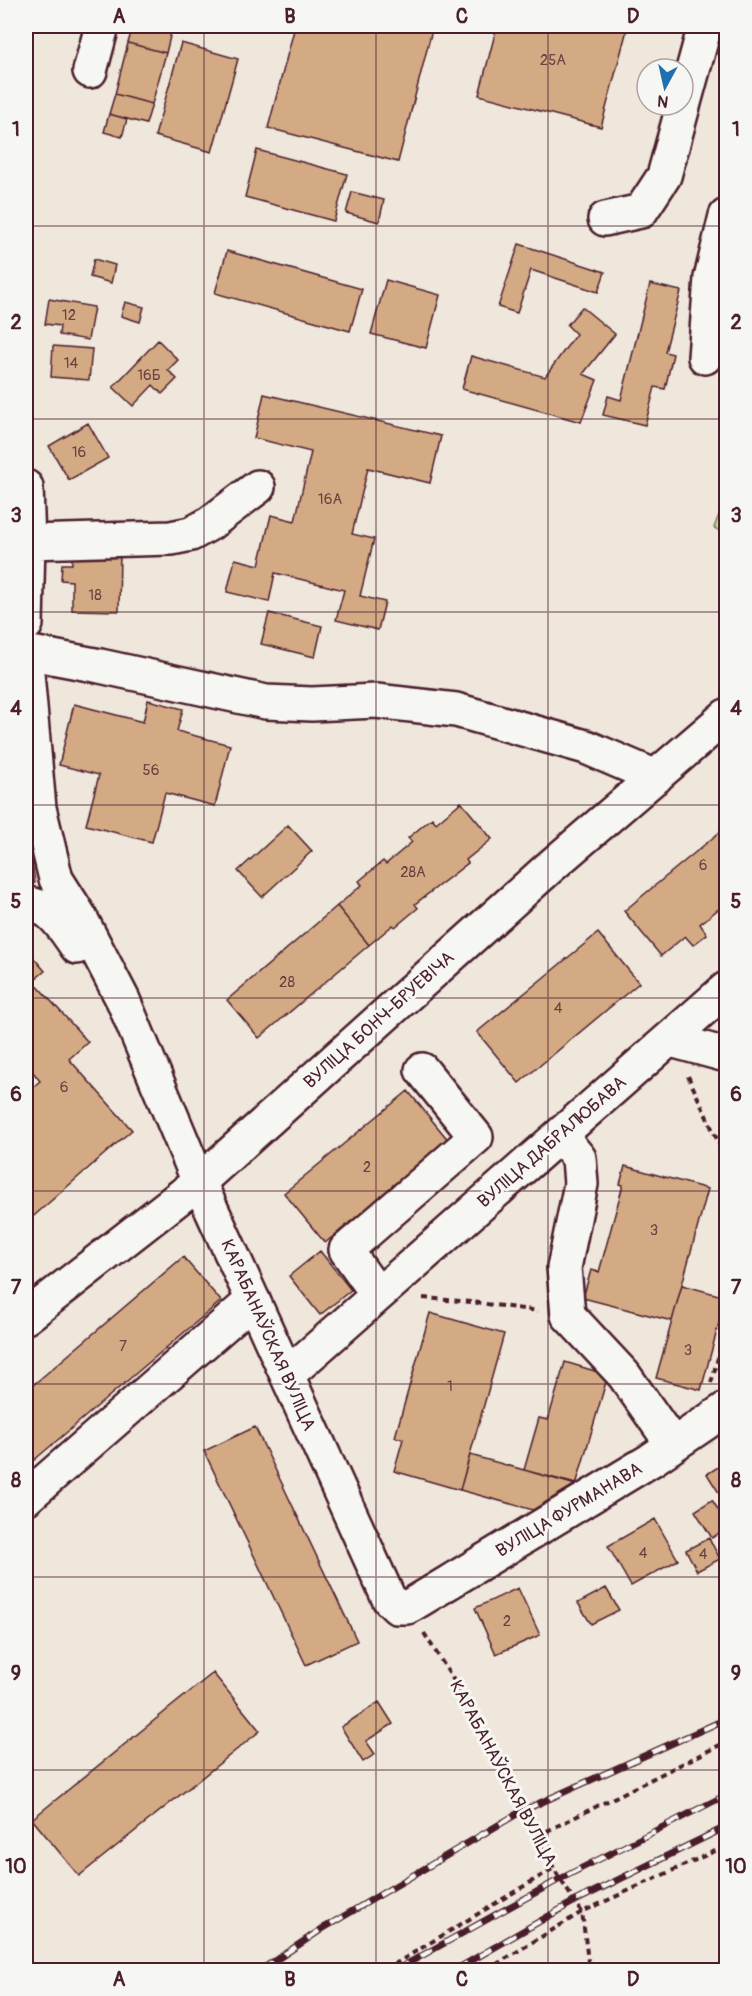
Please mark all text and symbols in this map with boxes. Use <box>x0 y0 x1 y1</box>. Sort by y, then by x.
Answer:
text: A <box>113 4 126 29</box>
text: B <box>284 4 296 29</box>
text: C <box>456 4 468 29</box>
text: D <box>627 4 640 29</box>
house number: 25А <box>540 51 566 70</box>
north arrow <box>635 57 695 117</box>
text: N <box>656 90 670 112</box>
text: 1 <box>12 117 20 142</box>
text: 1 <box>732 117 740 142</box>
house number: 12 <box>62 306 76 325</box>
text: 2 <box>10 310 22 335</box>
text: 2 <box>730 310 742 335</box>
house number: 14 <box>64 354 79 373</box>
house number: 16Б <box>137 366 161 385</box>
house number: 16 <box>72 443 86 462</box>
house number: 16А <box>318 490 342 509</box>
text: 3 <box>10 503 22 528</box>
text: 3 <box>730 503 742 528</box>
house number: 18 <box>88 586 102 605</box>
text: 4 <box>10 696 22 721</box>
text: 4 <box>730 696 742 721</box>
house number: 56 <box>143 761 159 780</box>
house number: 6 <box>699 856 707 875</box>
house number: 28А <box>400 863 426 882</box>
text: 5 <box>11 889 22 914</box>
text: 5 <box>731 889 742 914</box>
street label: ВУЛІЦА БОНЧ-БРУЕВІЧА <box>299 946 459 1094</box>
house number: 28 <box>279 973 295 992</box>
house number: 4 <box>554 999 563 1018</box>
street label: ВУЛІЦА ДАБРАЛЮБАВА <box>473 1071 631 1213</box>
house number: 6 <box>60 1078 68 1097</box>
text: 6 <box>10 1082 22 1107</box>
text: 6 <box>730 1082 742 1107</box>
house number: 2 <box>363 1158 371 1177</box>
house number: 3 <box>650 1221 658 1240</box>
street label: КАРАБАНАЎСКАЯ ВУЛІЦА <box>215 1236 321 1435</box>
text: 7 <box>11 1275 22 1300</box>
text: 7 <box>731 1275 742 1300</box>
house number: 7 <box>119 1337 127 1356</box>
house number: 3 <box>684 1341 692 1360</box>
house number: 1 <box>447 1377 453 1396</box>
street label: ВУЛІЦА ФУРМАНАВА <box>492 1457 647 1563</box>
text: 8 <box>11 1468 21 1493</box>
text: 8 <box>731 1468 741 1493</box>
house number: 4 <box>639 1544 648 1563</box>
house number: 4 <box>699 1545 708 1564</box>
house number: 2 <box>503 1612 511 1631</box>
text: 9 <box>11 1661 21 1686</box>
text: 9 <box>731 1661 741 1686</box>
street label: КАРАБАНАЎСКАЯ ВУЛІЦА <box>444 1676 562 1870</box>
text: 10 <box>5 1854 27 1879</box>
text: 10 <box>725 1854 747 1879</box>
text: A <box>113 1967 126 1992</box>
text: B <box>284 1967 296 1992</box>
text: C <box>456 1967 468 1992</box>
text: D <box>627 1967 640 1992</box>

